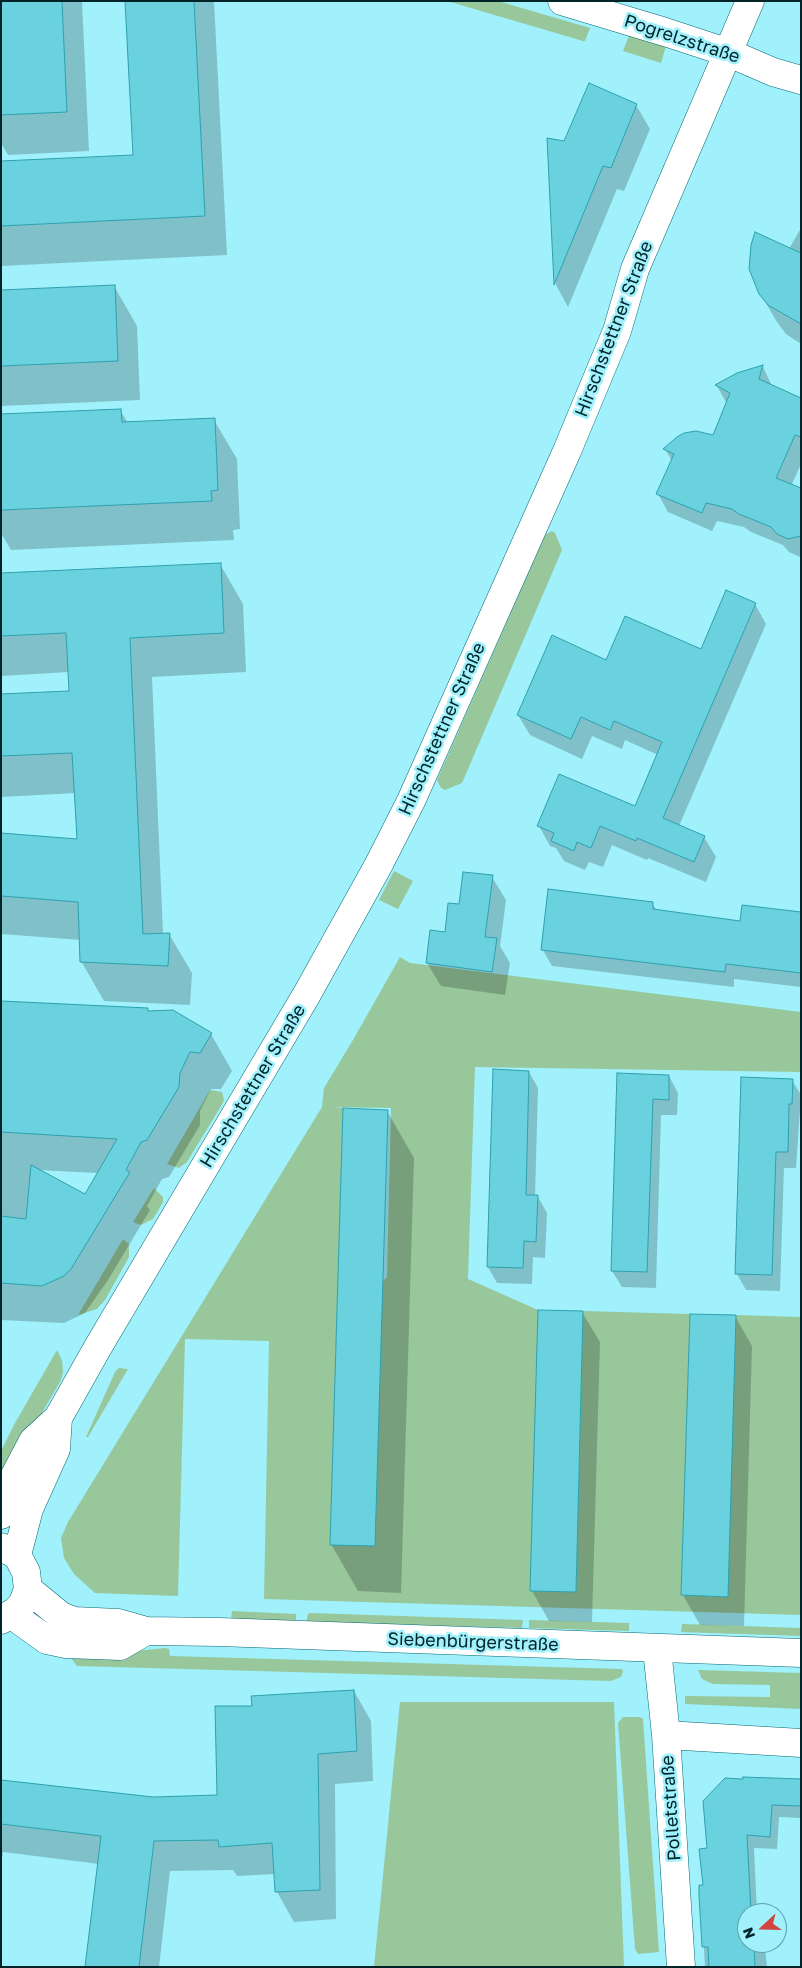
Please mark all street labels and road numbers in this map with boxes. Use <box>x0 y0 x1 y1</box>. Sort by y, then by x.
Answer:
street label: Pogrelzstraße <box>621 10 743 68</box>
street label: Hirschstettner Straße <box>570 238 658 420</box>
street label: Hirschstettner Straße <box>394 639 490 819</box>
street label: Hirschstettner Straße <box>196 1000 310 1172</box>
street label: Siebenbürgerstraße <box>387 1628 559 1656</box>
street label: Polletstraße <box>657 1754 685 1862</box>

